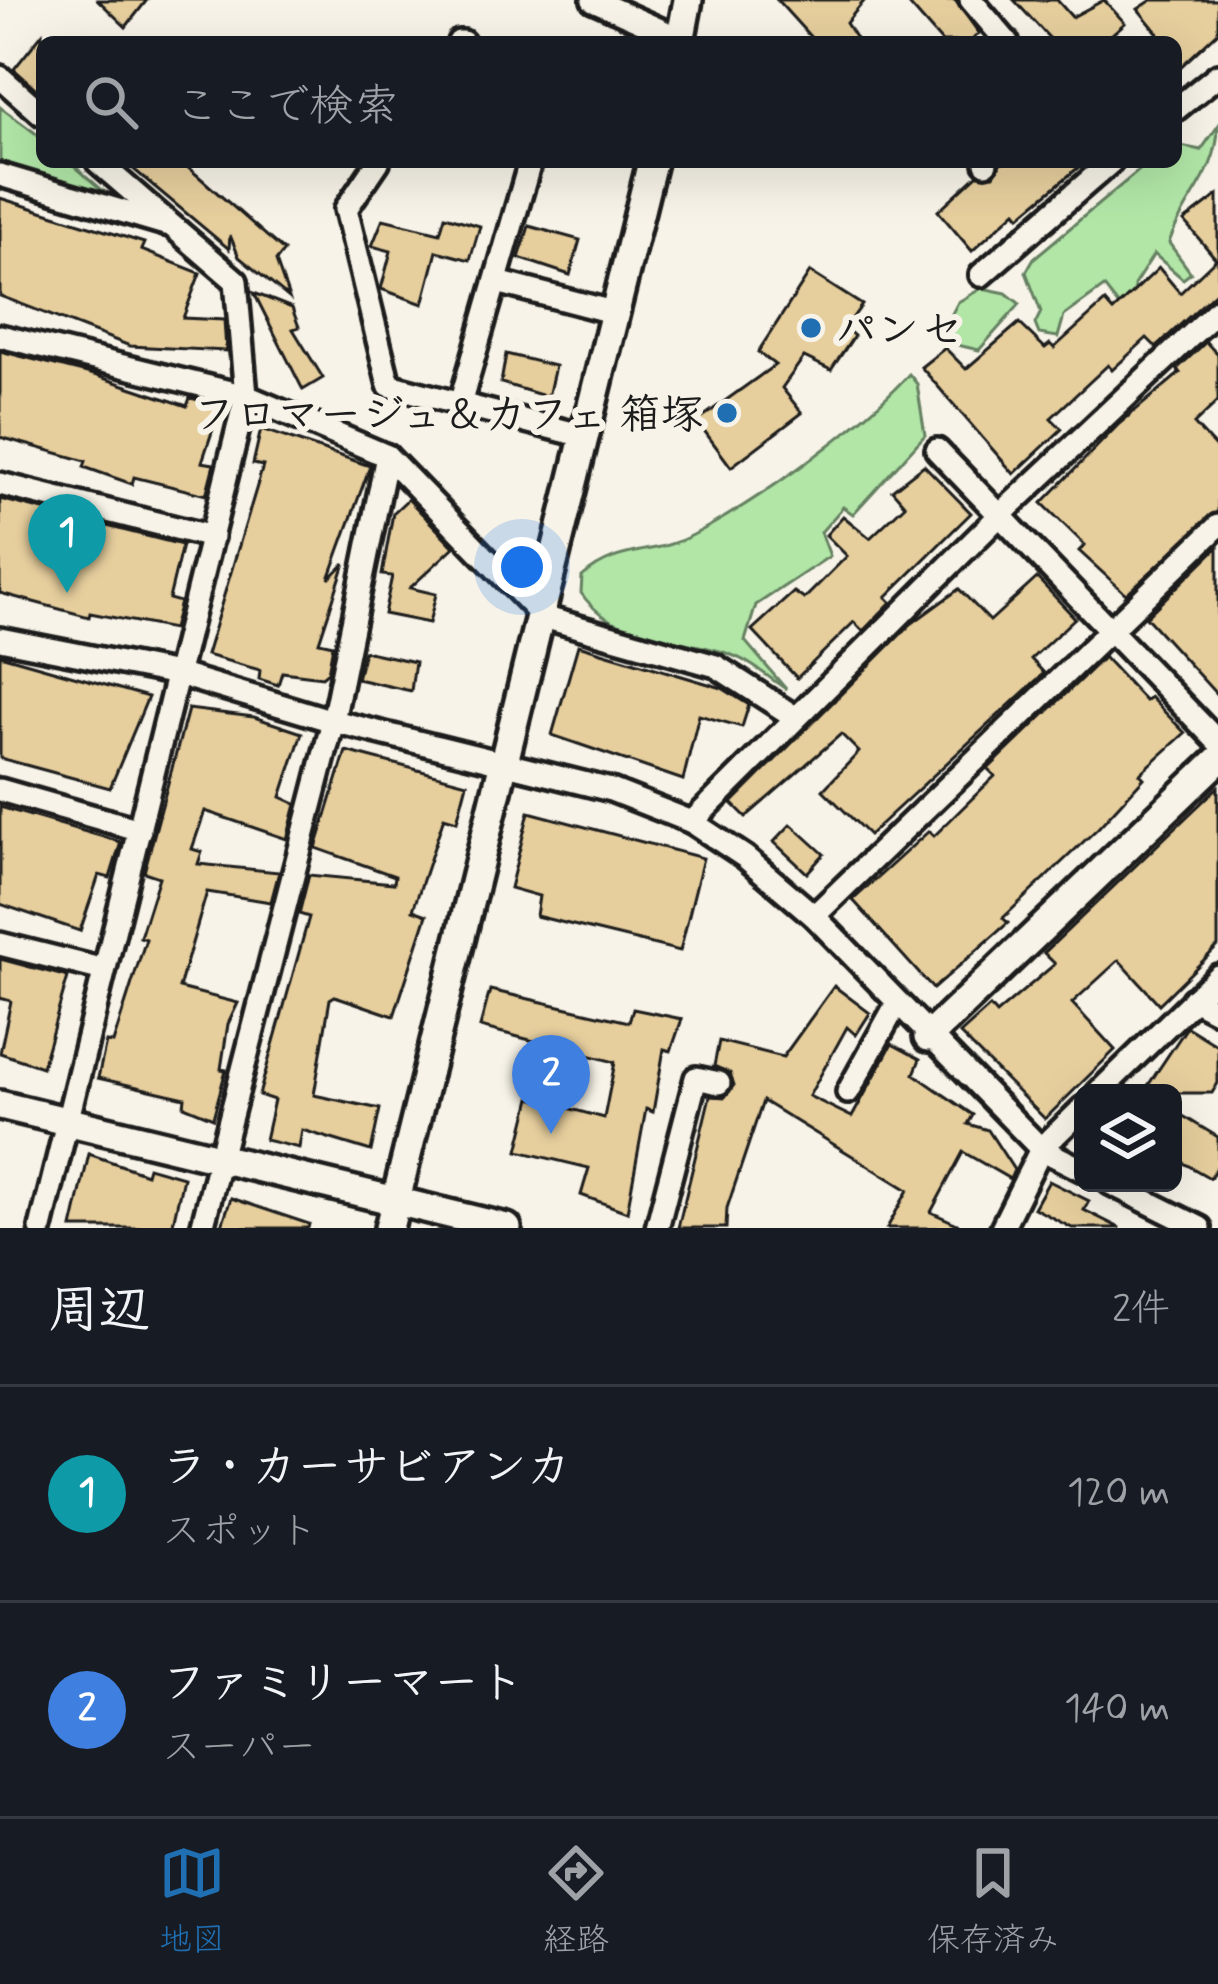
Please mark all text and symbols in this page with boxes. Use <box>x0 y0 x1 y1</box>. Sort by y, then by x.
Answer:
search box <box>36 36 1182 168</box>
icon: search <box>78 69 144 135</box>
text: ここで検索 <box>174 78 399 137</box>
place label: パンセ <box>835 304 964 359</box>
marker: パンセ <box>798 315 824 341</box>
place label: フロマージュ＆カフェ 箱塚 <box>194 389 703 444</box>
marker: フロマージュ＆カフェ 箱塚 <box>714 400 740 426</box>
pin: 1 <box>28 494 106 593</box>
your location <box>492 537 552 597</box>
pin: 2 <box>512 1035 590 1134</box>
map controls <box>1074 1084 1182 1192</box>
button: layers <box>1074 1084 1182 1192</box>
text: 周辺 <box>48 1279 150 1345</box>
text: 2件 <box>1112 1285 1170 1336</box>
text: ラ・カーサビアンカ <box>162 1439 572 1498</box>
text: 1 <box>78 1468 96 1519</box>
text: 120 m <box>1067 1468 1170 1519</box>
text: スポット <box>162 1507 318 1558</box>
text: ファミリーマート <box>162 1655 524 1714</box>
text: 2 <box>77 1684 97 1735</box>
text: 140 m <box>1064 1684 1170 1735</box>
text: スーパー <box>162 1723 316 1774</box>
tab: 地図 <box>159 1840 225 1963</box>
tab: 経路 <box>543 1840 609 1963</box>
tab: 保存済み <box>927 1840 1059 1963</box>

